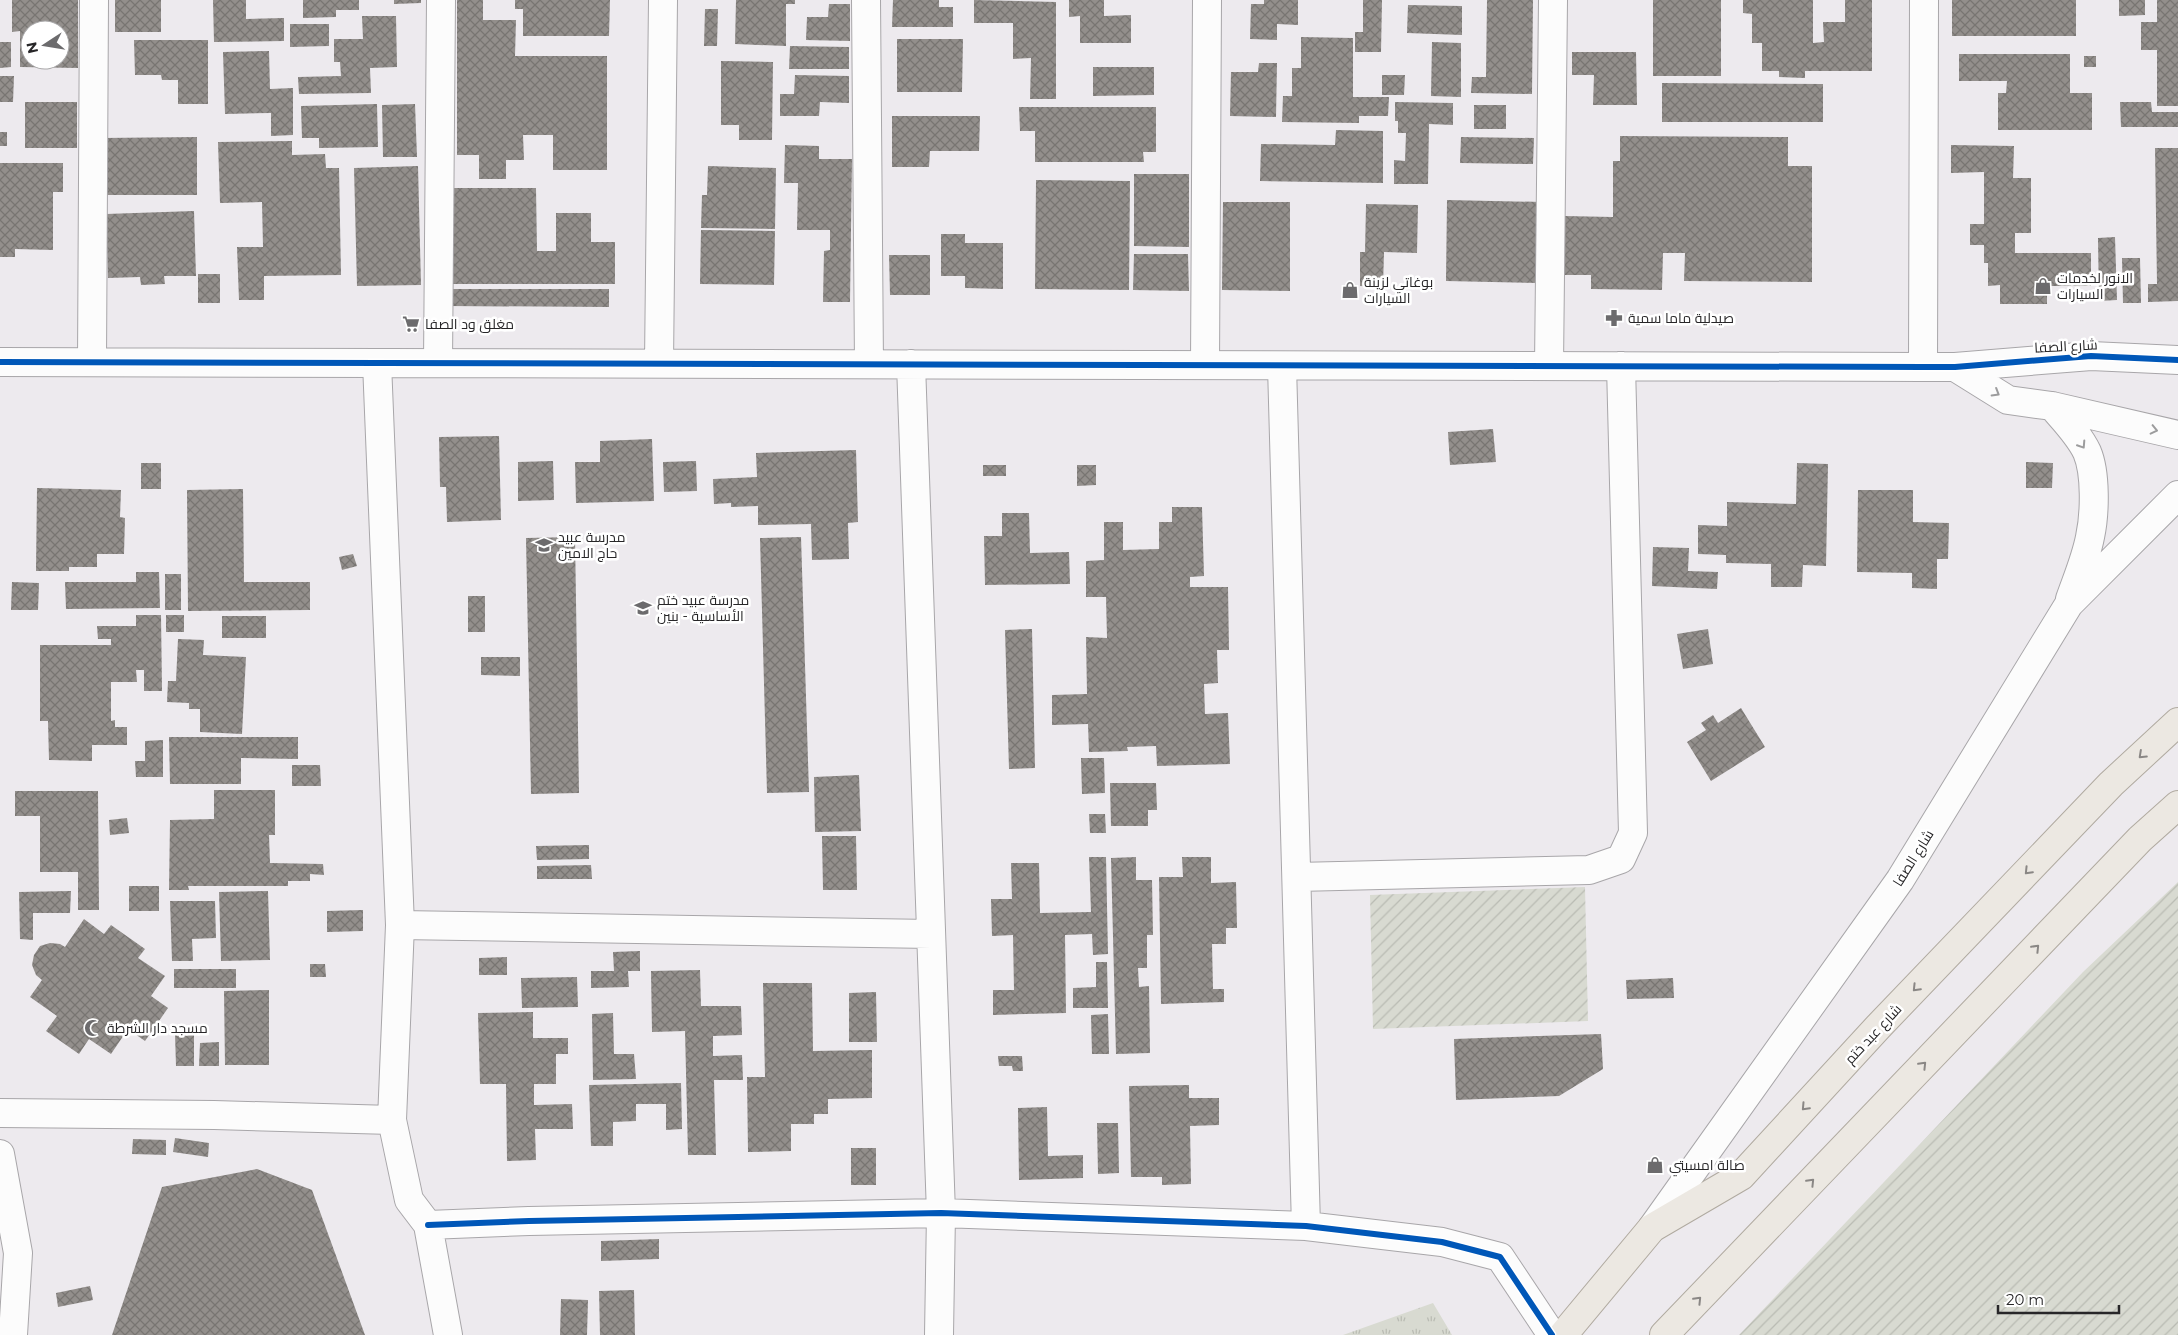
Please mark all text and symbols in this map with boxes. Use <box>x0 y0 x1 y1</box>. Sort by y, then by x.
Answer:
north arrow <box>20 20 70 70</box>
text: N <box>22 40 42 55</box>
place label: الانور لخدمات السيارات <box>2057 269 2133 303</box>
place label: بوغاتي لزينة السيارات <box>1364 273 1433 307</box>
shop icon: الانور لخدمات السيارات <box>2033 276 2053 296</box>
shop icon: بوغاتي لزينة السيارات <box>1340 280 1360 300</box>
pharmacy icon: صيدلية ماما سمية <box>1604 308 1624 328</box>
place label: صيدلية ماما سمية <box>1628 309 1734 327</box>
supermarket icon: مغلق ود الصفا <box>401 314 421 334</box>
place label: مغلق ود الصفا <box>425 315 514 333</box>
street label: شارع الصفا <box>2034 335 2098 357</box>
one-way arrow <box>1991 386 2000 396</box>
one-way arrow <box>2149 424 2158 435</box>
one-way arrow <box>2076 439 2085 448</box>
place label: مدرسة عبيد حاج الامين <box>558 528 626 562</box>
school or university icon: مدرسة عبيد حاج الامين <box>534 535 554 555</box>
place label: مدرسة عبيد ختم الأساسية - بنين <box>657 591 749 625</box>
school or university icon: مدرسة عبيد ختم الأساسية - بنين <box>633 598 653 618</box>
one-way arrow <box>2139 749 2148 758</box>
street label: شارع الصفا <box>1889 826 1937 890</box>
one-way arrow <box>2025 865 2034 874</box>
one-way arrow <box>2030 945 2039 954</box>
one-way arrow <box>1913 982 1922 991</box>
street label: شارع عبد ختم <box>1841 1000 1906 1068</box>
mosque icon: مسجد دار الشرطة <box>83 1018 103 1038</box>
place label: مسجد دار الشرطة <box>107 1019 208 1037</box>
one-way arrow <box>1917 1062 1926 1071</box>
one-way arrow <box>1802 1101 1811 1110</box>
shop icon: صالة امسيتي <box>1645 1155 1665 1175</box>
place label: صالة امسيتي <box>1669 1156 1745 1177</box>
one-way arrow <box>1805 1179 1814 1188</box>
scale bar <box>1998 1282 2119 1314</box>
text: 20 m <box>2006 1290 2044 1309</box>
one-way arrow <box>1692 1296 1701 1305</box>

